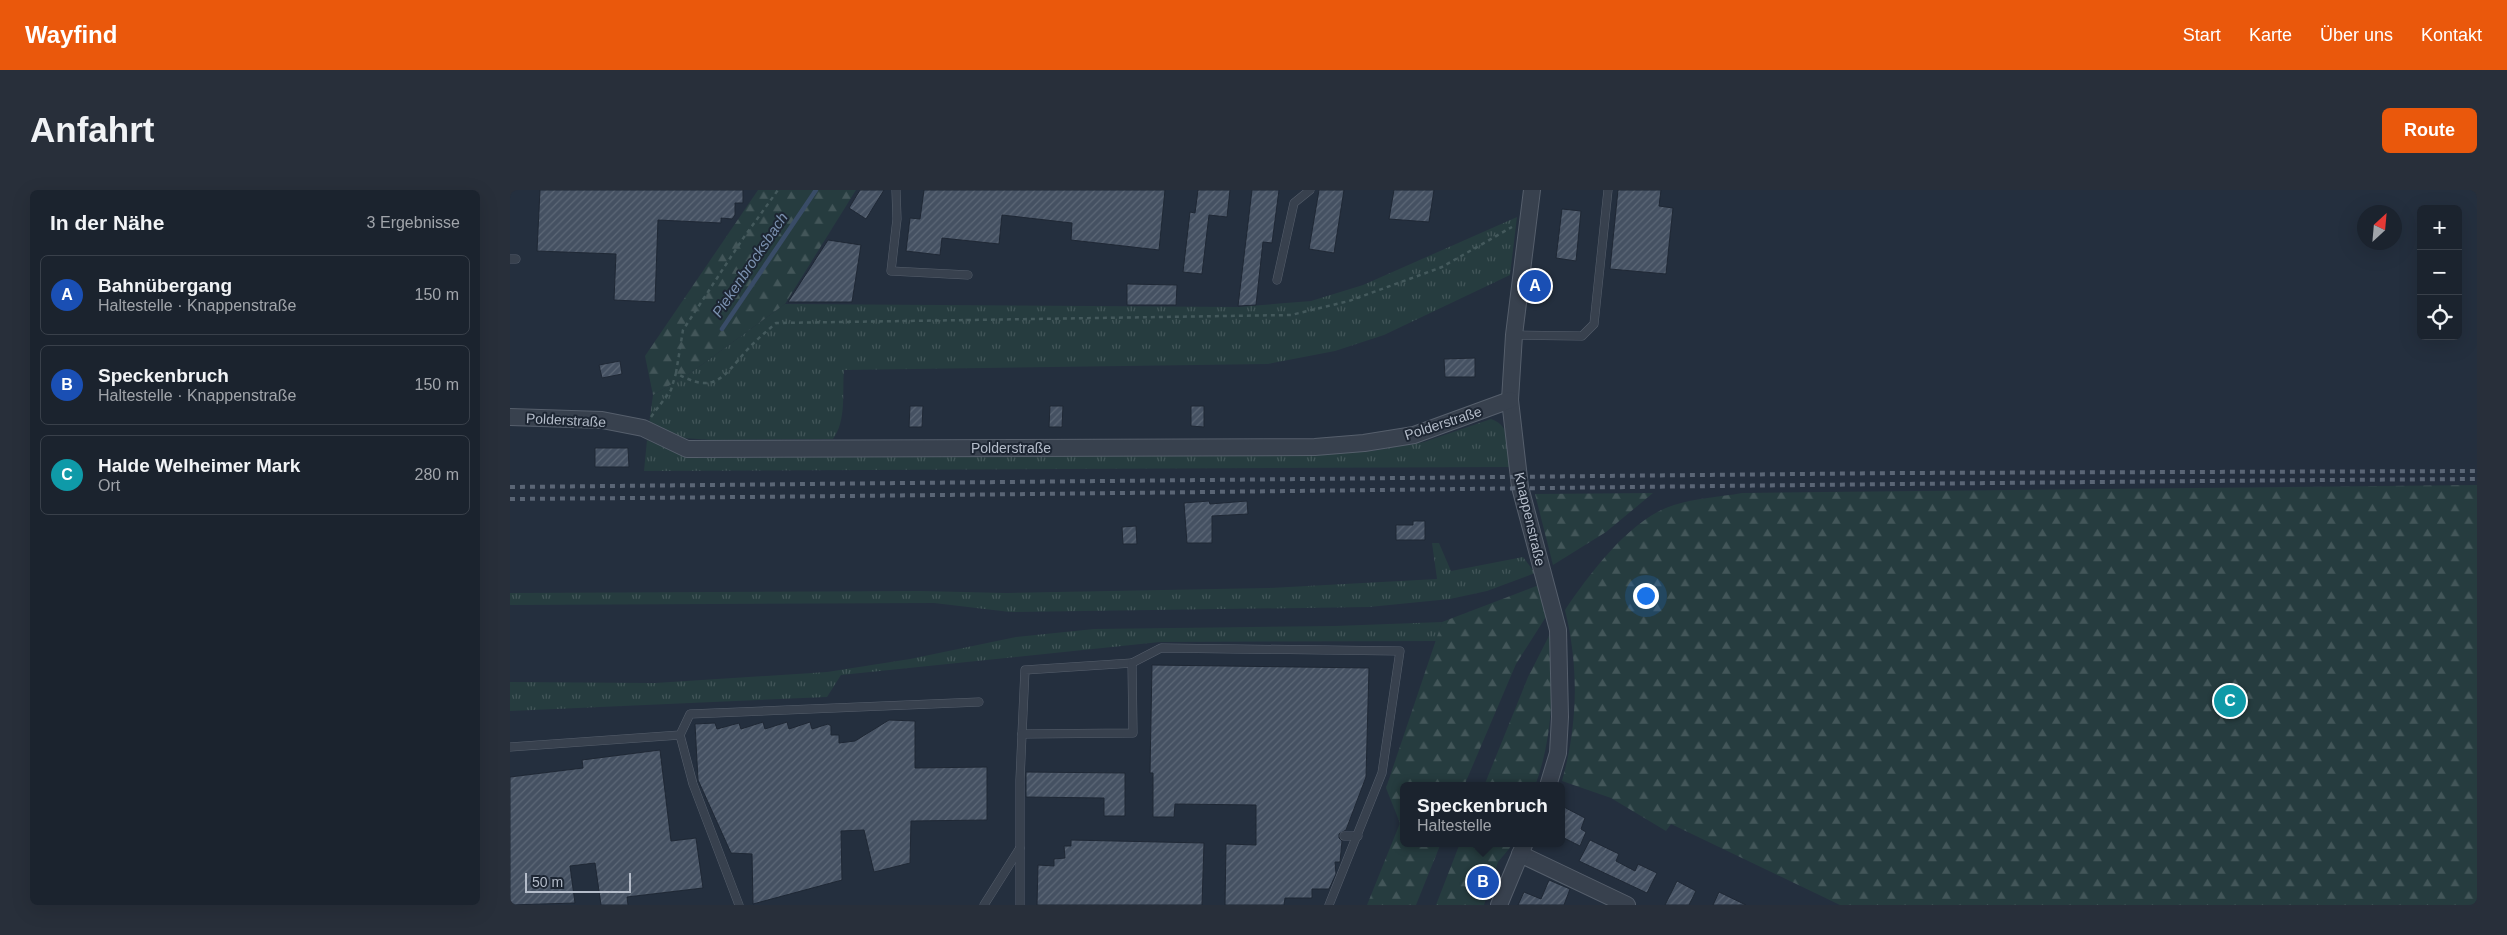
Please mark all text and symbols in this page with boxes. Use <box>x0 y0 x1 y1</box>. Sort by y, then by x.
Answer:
text: Wayfind <box>25 21 117 48</box>
text: Start <box>2183 25 2221 45</box>
text: Karte <box>2249 25 2292 45</box>
text: Über uns <box>2320 25 2393 45</box>
text: Kontakt <box>2421 25 2482 45</box>
button: Route <box>2382 108 2477 153</box>
text: Anfahrt <box>30 110 154 149</box>
north arrow <box>2357 205 2402 250</box>
map controls <box>2417 205 2462 340</box>
button: + <box>2417 205 2462 250</box>
water label: Piekenbrocksbach <box>708 209 791 320</box>
text: In der Nähe <box>50 211 164 234</box>
text: 3 Ergebnisse <box>367 214 460 231</box>
button: − <box>2417 250 2462 295</box>
pin: A <box>1519 267 1551 305</box>
text: Bahnübergang <box>98 275 232 296</box>
text: A <box>61 286 73 303</box>
text: 150 m <box>415 286 459 303</box>
button: locate <box>2417 295 2462 340</box>
text: Haltestelle · Knappenstraße <box>98 297 296 314</box>
text: Speckenbruch <box>98 365 229 386</box>
text: B <box>61 376 73 393</box>
text: 150 m <box>415 376 459 393</box>
text: Haltestelle · Knappenstraße <box>98 387 296 404</box>
street label: Polderstraße <box>1402 403 1484 443</box>
street label: Polderstraße <box>526 410 607 430</box>
street label: Polderstraße <box>971 440 1051 456</box>
text: Halde Welheimer Mark <box>98 455 300 476</box>
text: C <box>61 466 73 483</box>
text: 280 m <box>415 466 459 483</box>
street label: Knappenstraße <box>1511 471 1549 568</box>
text: Ort <box>98 477 120 494</box>
your location <box>1633 583 1659 609</box>
pin: C <box>2214 682 2246 720</box>
popup <box>1400 782 1565 847</box>
text: Speckenbruch <box>1417 795 1548 816</box>
text: Haltestelle <box>1417 817 1492 834</box>
pin: B <box>1467 863 1499 901</box>
scale bar <box>525 870 631 893</box>
text: 50 m <box>532 874 563 890</box>

